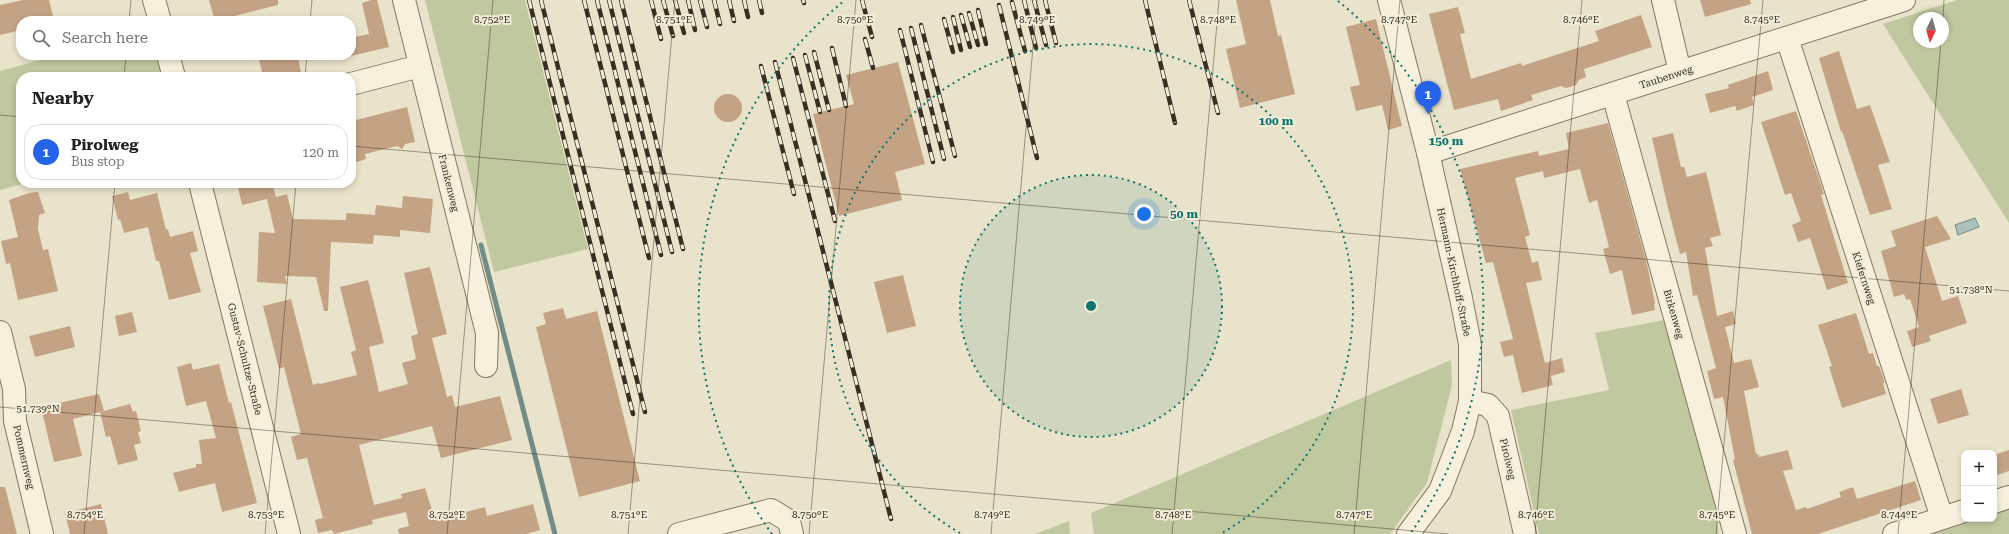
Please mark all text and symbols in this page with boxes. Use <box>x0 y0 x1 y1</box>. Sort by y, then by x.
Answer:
north arrow <box>1913 12 1949 48</box>
text: 8.752°E <box>474 14 510 25</box>
text: 8.751°E <box>656 14 692 25</box>
text: 8.750°E <box>837 14 873 25</box>
text: 8.749°E <box>1019 14 1055 25</box>
text: 8.748°E <box>1200 14 1236 25</box>
text: 8.747°E <box>1381 14 1417 25</box>
text: 8.746°E <box>1563 14 1599 25</box>
text: 8.745°E <box>1744 14 1780 25</box>
search box <box>16 16 356 60</box>
icon: search <box>30 27 52 49</box>
text: Search here <box>62 29 148 47</box>
street label: Taubenweg <box>1638 63 1694 91</box>
pin: 1 <box>1415 81 1441 114</box>
text: Nearby <box>32 88 94 108</box>
text: 100 m <box>1259 114 1294 128</box>
text: 150 m <box>1429 134 1464 148</box>
text: Pirolweg <box>71 136 138 154</box>
text: 1 <box>42 145 50 160</box>
text: 120 m <box>302 145 339 160</box>
street label: Frankenweg <box>437 153 462 213</box>
text: Bus stop <box>71 154 125 169</box>
your location <box>1134 204 1154 224</box>
text: 50 m <box>1170 207 1198 221</box>
street label: Hermann-Kirchhoff-Straße <box>1435 207 1473 338</box>
street label: Kiefernweg <box>1850 250 1878 306</box>
text: 51.738°N <box>1949 284 1993 295</box>
street label: Birkenweg <box>1662 288 1686 340</box>
centre of rings <box>1084 299 1098 313</box>
street label: Gustav-Schultze-Straße <box>226 302 264 417</box>
text: 51.739°N <box>16 403 60 414</box>
street label: Pommernweg <box>11 424 37 491</box>
street label: Pirolweg <box>1498 437 1518 481</box>
map controls <box>1961 450 1997 522</box>
button: + <box>1961 450 1997 486</box>
button: − <box>1961 486 1997 522</box>
text: 8.754°E <box>67 509 103 520</box>
text: 8.753°E <box>248 509 284 520</box>
text: 8.752°E <box>429 509 465 520</box>
text: 8.751°E <box>611 509 647 520</box>
text: 8.750°E <box>792 509 828 520</box>
text: 8.749°E <box>974 509 1010 520</box>
text: 8.748°E <box>1155 509 1191 520</box>
text: 8.747°E <box>1336 509 1372 520</box>
text: 8.746°E <box>1518 509 1554 520</box>
text: 8.745°E <box>1699 509 1735 520</box>
text: 8.744°E <box>1881 509 1917 520</box>

